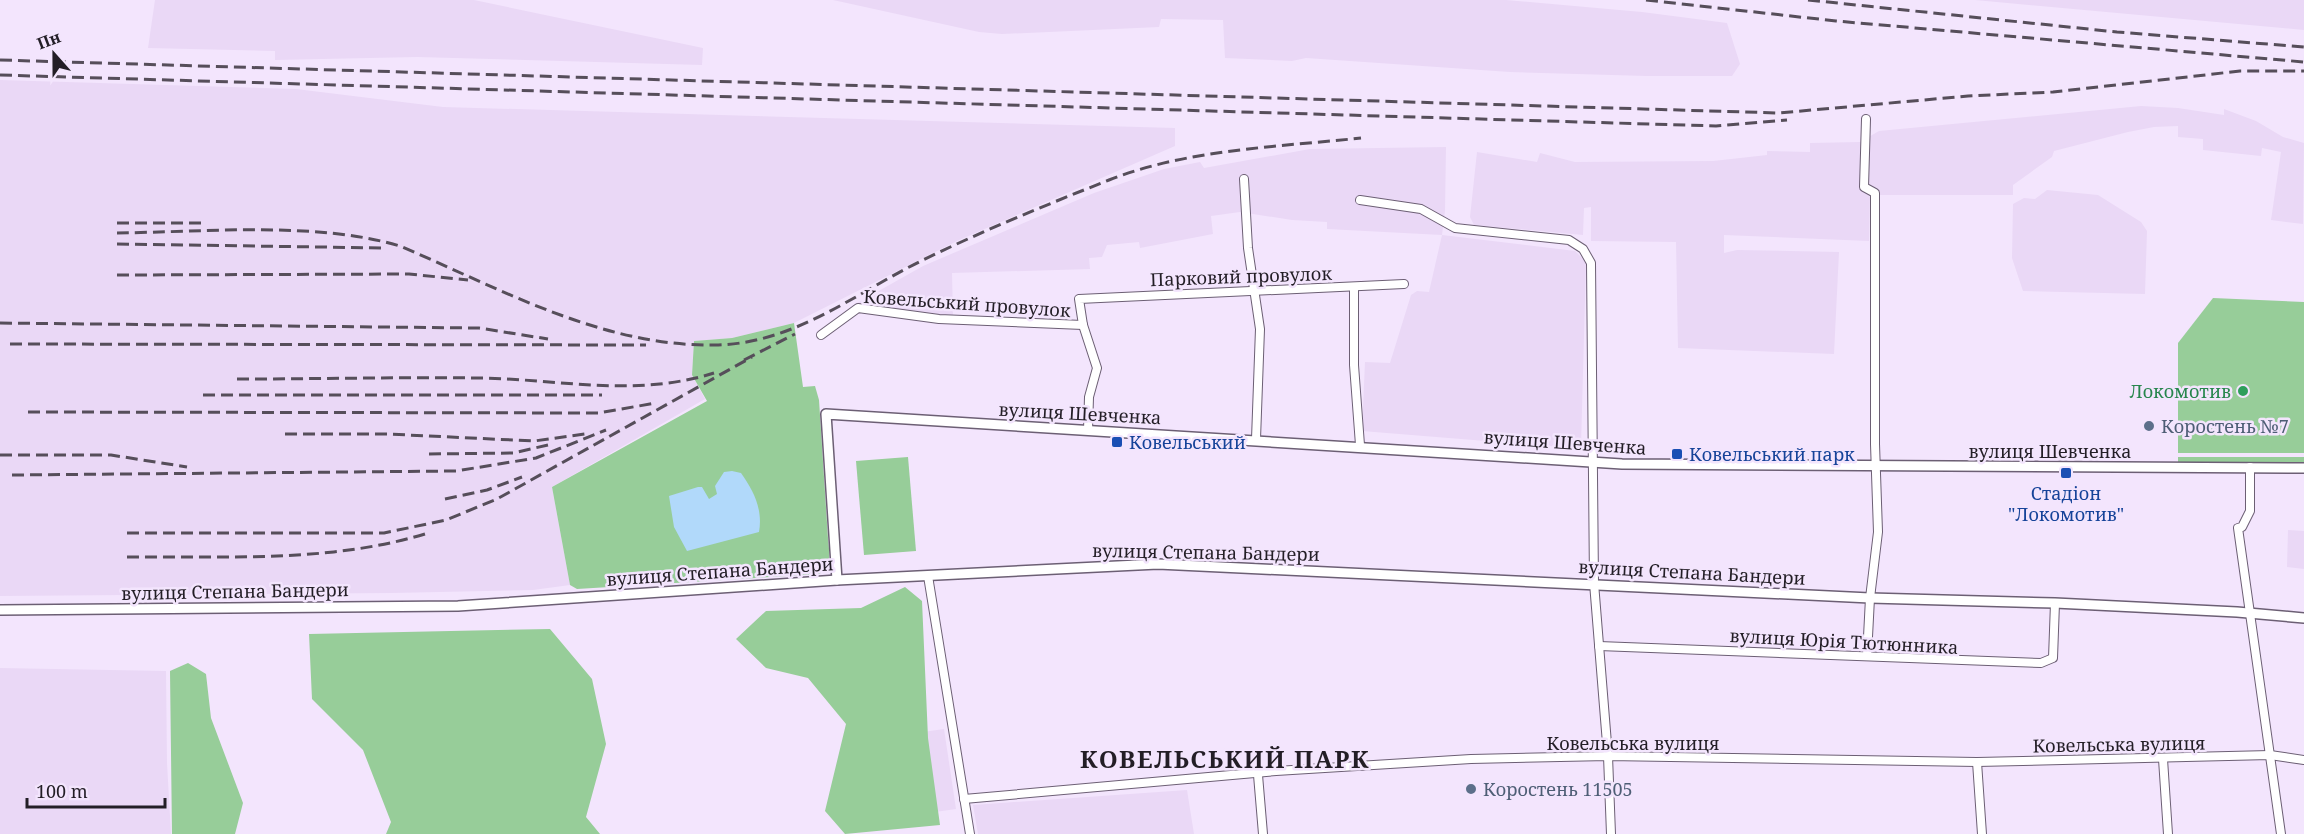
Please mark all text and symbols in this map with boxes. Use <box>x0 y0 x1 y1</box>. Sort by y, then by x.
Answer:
north arrow <box>24 24 84 84</box>
text: Пн <box>34 25 64 55</box>
street label: Парковий провулок <box>1150 261 1333 291</box>
street label: Ковельський провулок <box>863 284 1072 322</box>
place label: Локомотив <box>2129 379 2231 403</box>
marker: Локомотив <box>2236 384 2250 398</box>
street label: вулиця Шевченка <box>998 397 1162 429</box>
place label: Коростень №7 <box>2161 414 2289 438</box>
marker: Коростень №7 <box>2142 419 2156 433</box>
street label: вулиця Шевченка <box>1483 424 1647 460</box>
place label: Ковельський <box>1129 430 1246 454</box>
marker: Ковельський <box>1110 435 1124 449</box>
street label: вулиця Шевченка <box>1968 439 2132 463</box>
place label: Ковельський парк <box>1689 442 1855 466</box>
marker: Ковельський парк <box>1670 447 1684 461</box>
marker: Стадіон "Локомотив" <box>2059 466 2073 480</box>
place label: Стадіон "Локомотив" <box>2008 481 2124 526</box>
street label: вулиця Степана Бандери <box>1092 538 1320 566</box>
street label: вулиця Степана Бандери <box>606 551 834 591</box>
street label: вулиця Степана Бандери <box>1578 554 1806 590</box>
street label: вулиця Степана Бандери <box>121 577 349 605</box>
street label: вулиця Юрія Тютюнника <box>1729 623 1959 659</box>
street label: Ковельська вулиця <box>2032 730 2206 758</box>
street label: Ковельська вулиця <box>1546 731 1720 755</box>
district label: КОВЕЛЬСЬКИЙ ПАРК <box>1080 742 1370 775</box>
scale bar <box>27 771 165 809</box>
place label: Коростень 11505 <box>1483 777 1633 801</box>
text: 100 m <box>36 779 88 803</box>
marker: Коростень 11505 <box>1464 782 1478 796</box>

